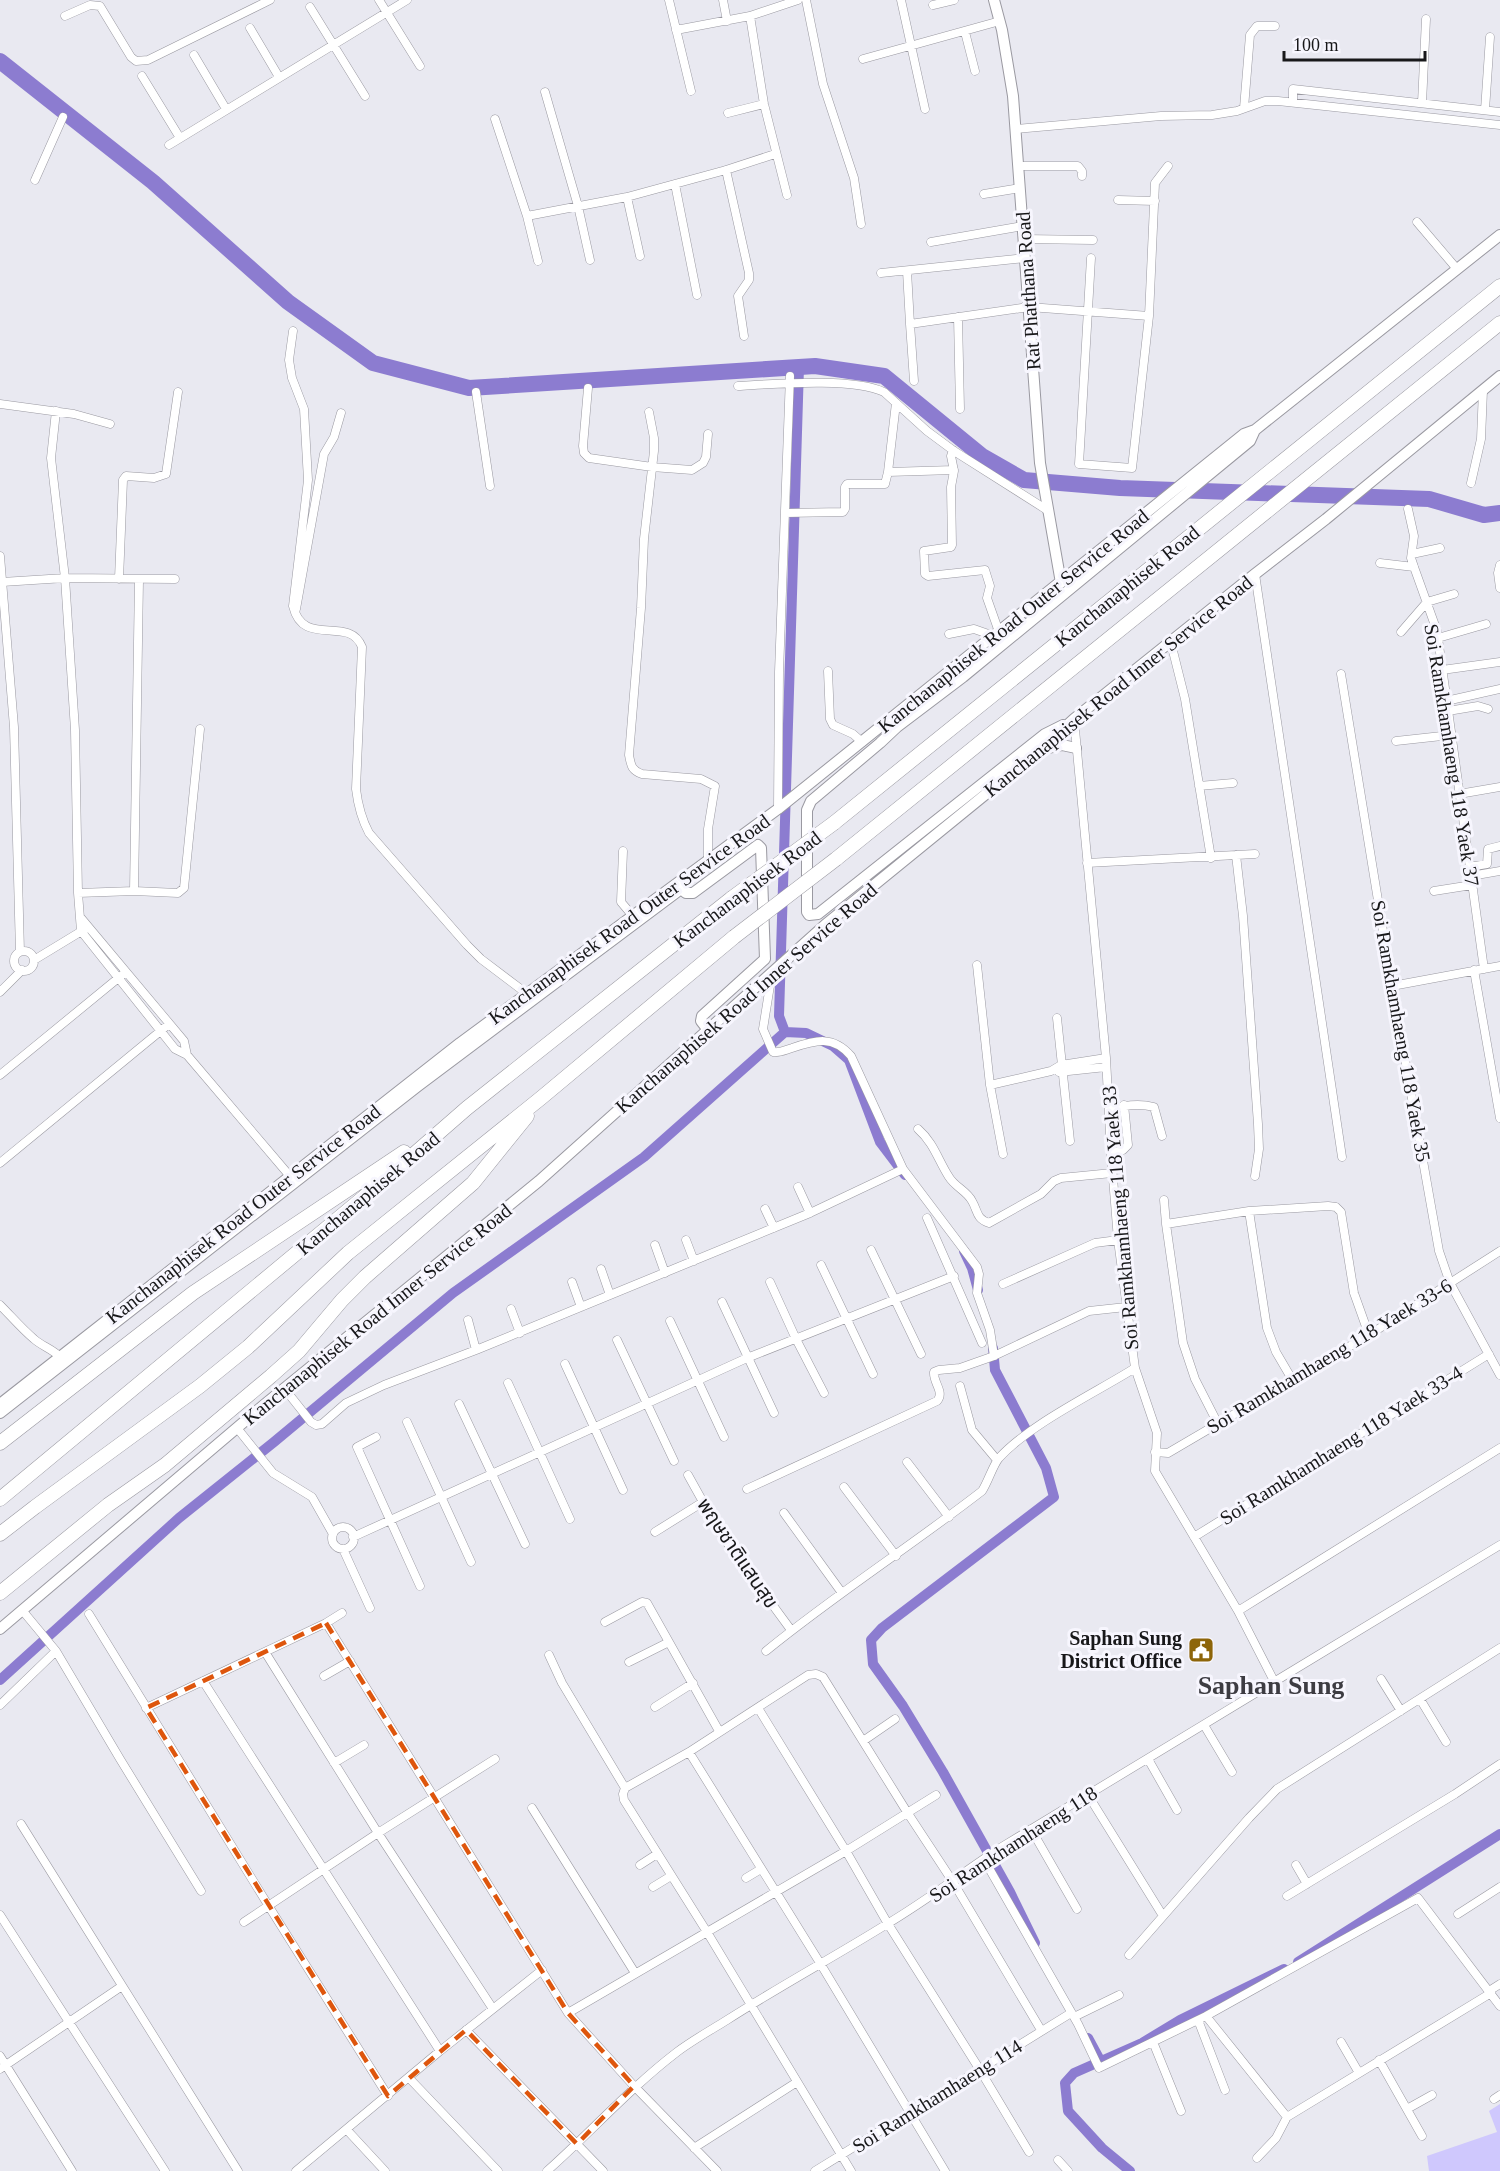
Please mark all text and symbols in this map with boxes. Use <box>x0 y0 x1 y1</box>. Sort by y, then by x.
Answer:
scale bar <box>1284 24 1425 62</box>
text: 100 m <box>1293 35 1339 55</box>
street label: Rat Phatthana Road <box>1011 211 1045 371</box>
street label: Kanchanaphisek Road Outer Service Road <box>873 505 1153 738</box>
street label: Kanchanaphisek Road <box>1050 521 1204 652</box>
street label: Kanchanaphisek Road Inner Service Road <box>979 571 1257 802</box>
street label: Soi Ramkhamhaeng 118 Yaek 37 <box>1419 622 1484 888</box>
street label: Kanchanaphisek Road Outer Service Road <box>484 810 774 1029</box>
street label: Kanchanaphisek Road <box>669 826 826 953</box>
street label: Kanchanaphisek Road Inner Service Road <box>611 879 882 1118</box>
street label: Soi Ramkhamhaeng 118 Yaek 35 <box>1366 898 1435 1164</box>
street label: Soi Ramkhamhaeng 118 Yaek 33 <box>1097 1085 1144 1351</box>
street label: Kanchanaphisek Road Outer Service Road <box>101 1100 385 1329</box>
street label: Kanchanaphisek Road <box>292 1127 444 1260</box>
street label: Kanchanaphisek Road Inner Service Road <box>238 1199 516 1430</box>
street label: Soi Ramkhamhaeng 118 Yaek 33-6 <box>1202 1274 1456 1439</box>
street label: Soi Ramkhamhaeng 118 Yaek 33-4 <box>1216 1361 1467 1530</box>
street label: พฤษชาติแสนสุข <box>692 1494 783 1613</box>
place label: Saphan Sung District Office <box>1060 1627 1182 1672</box>
public building icon: Saphan Sung District Office <box>1186 1635 1216 1665</box>
district label: Saphan Sung <box>1198 1671 1344 1700</box>
street label: Soi Ramkhamhaeng 118 <box>925 1781 1102 1907</box>
street label: Soi Ramkhamhaeng 114 <box>848 2035 1026 2158</box>

